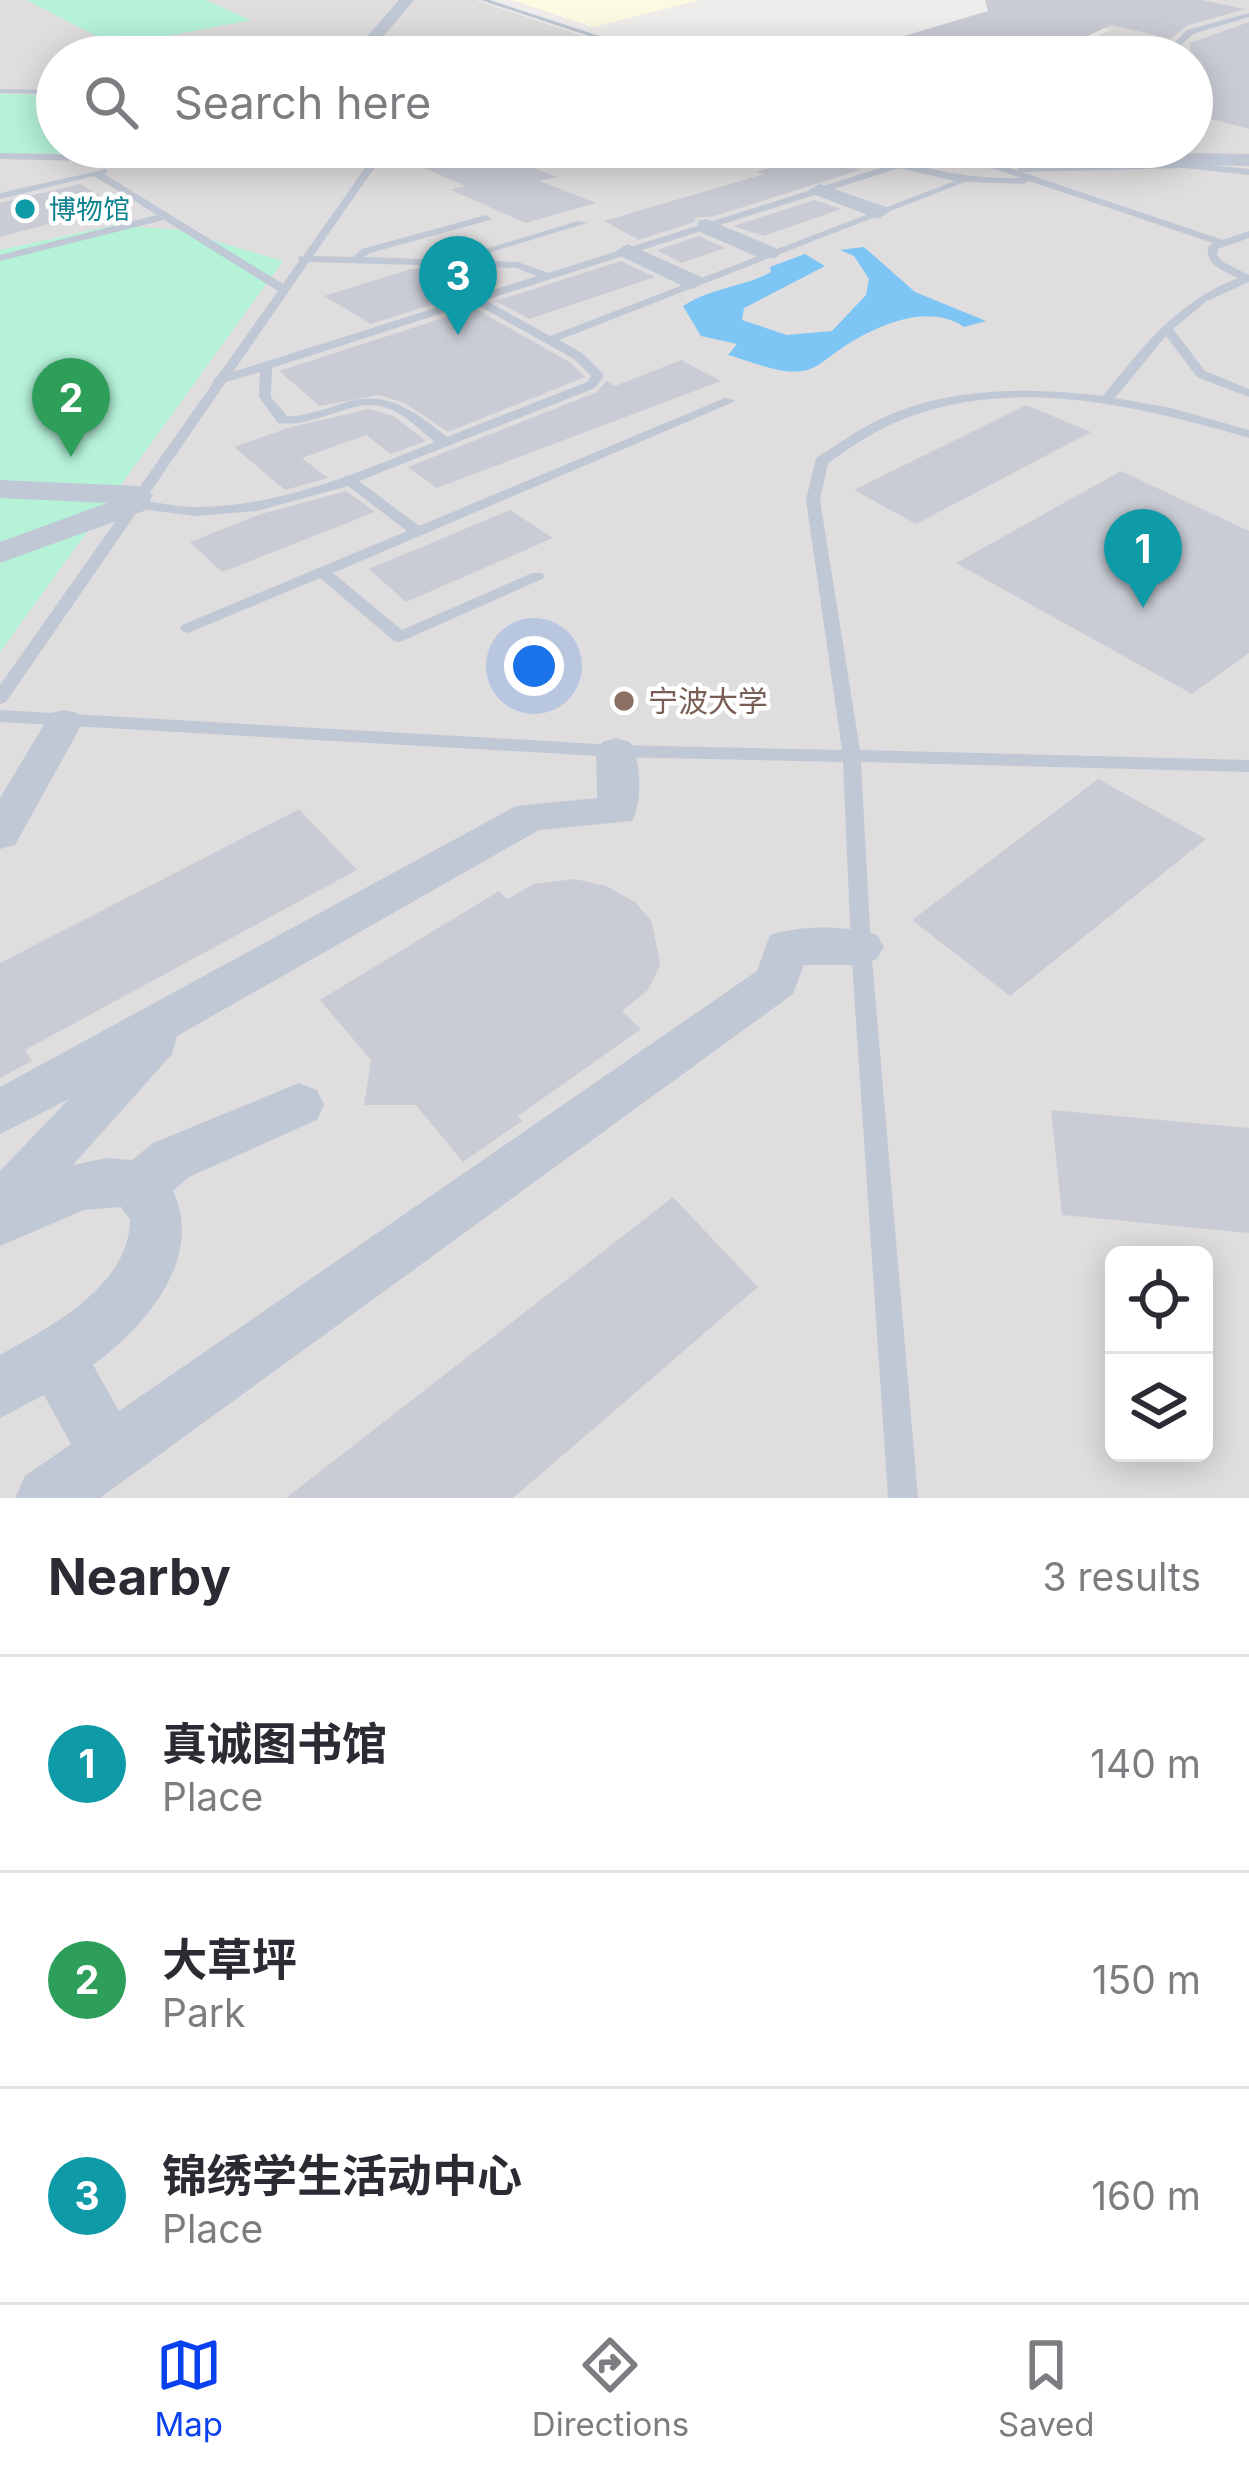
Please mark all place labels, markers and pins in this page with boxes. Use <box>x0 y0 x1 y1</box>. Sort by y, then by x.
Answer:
place label: 博物馆 <box>49 193 130 226</box>
marker: 博物馆 <box>12 196 38 222</box>
pin: 3 <box>419 236 497 335</box>
pin: 2 <box>32 358 110 457</box>
pin: 1 <box>1104 509 1182 608</box>
place label: 宁波大学 <box>648 683 768 719</box>
marker: 宁波大学 <box>611 688 637 714</box>

